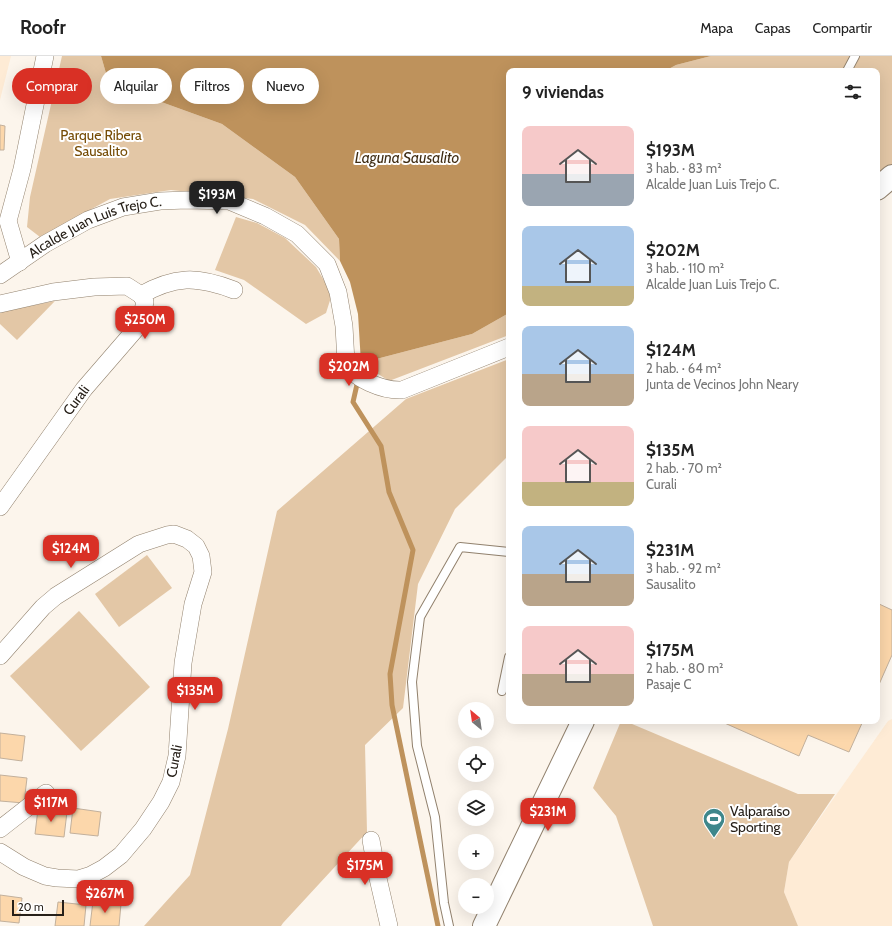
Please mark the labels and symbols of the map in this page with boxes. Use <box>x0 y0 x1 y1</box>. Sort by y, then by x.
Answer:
park label: Parque Ribera Sausalito <box>60 126 142 160</box>
water label: Laguna Sausalito <box>355 149 460 167</box>
pin: $193M <box>189 181 245 215</box>
street label: Alcalde Juan Luis Trejo C. <box>25 192 163 262</box>
pin: $250M <box>117 306 173 340</box>
pin: $202M <box>321 353 377 387</box>
street label: Curali <box>59 381 93 419</box>
pin: $124M <box>43 535 99 569</box>
pin: $135M <box>167 677 223 711</box>
north arrow <box>458 702 494 738</box>
street label: Curali <box>162 743 186 779</box>
pin: $117M <box>23 789 79 823</box>
pin: $231M <box>520 798 576 832</box>
place label: Valparaíso Sporting <box>730 802 790 836</box>
sports icon: Valparaíso Sporting <box>701 806 727 839</box>
pin: $175M <box>337 852 393 886</box>
pin: $267M <box>77 880 133 914</box>
scale bar <box>12 898 64 917</box>

